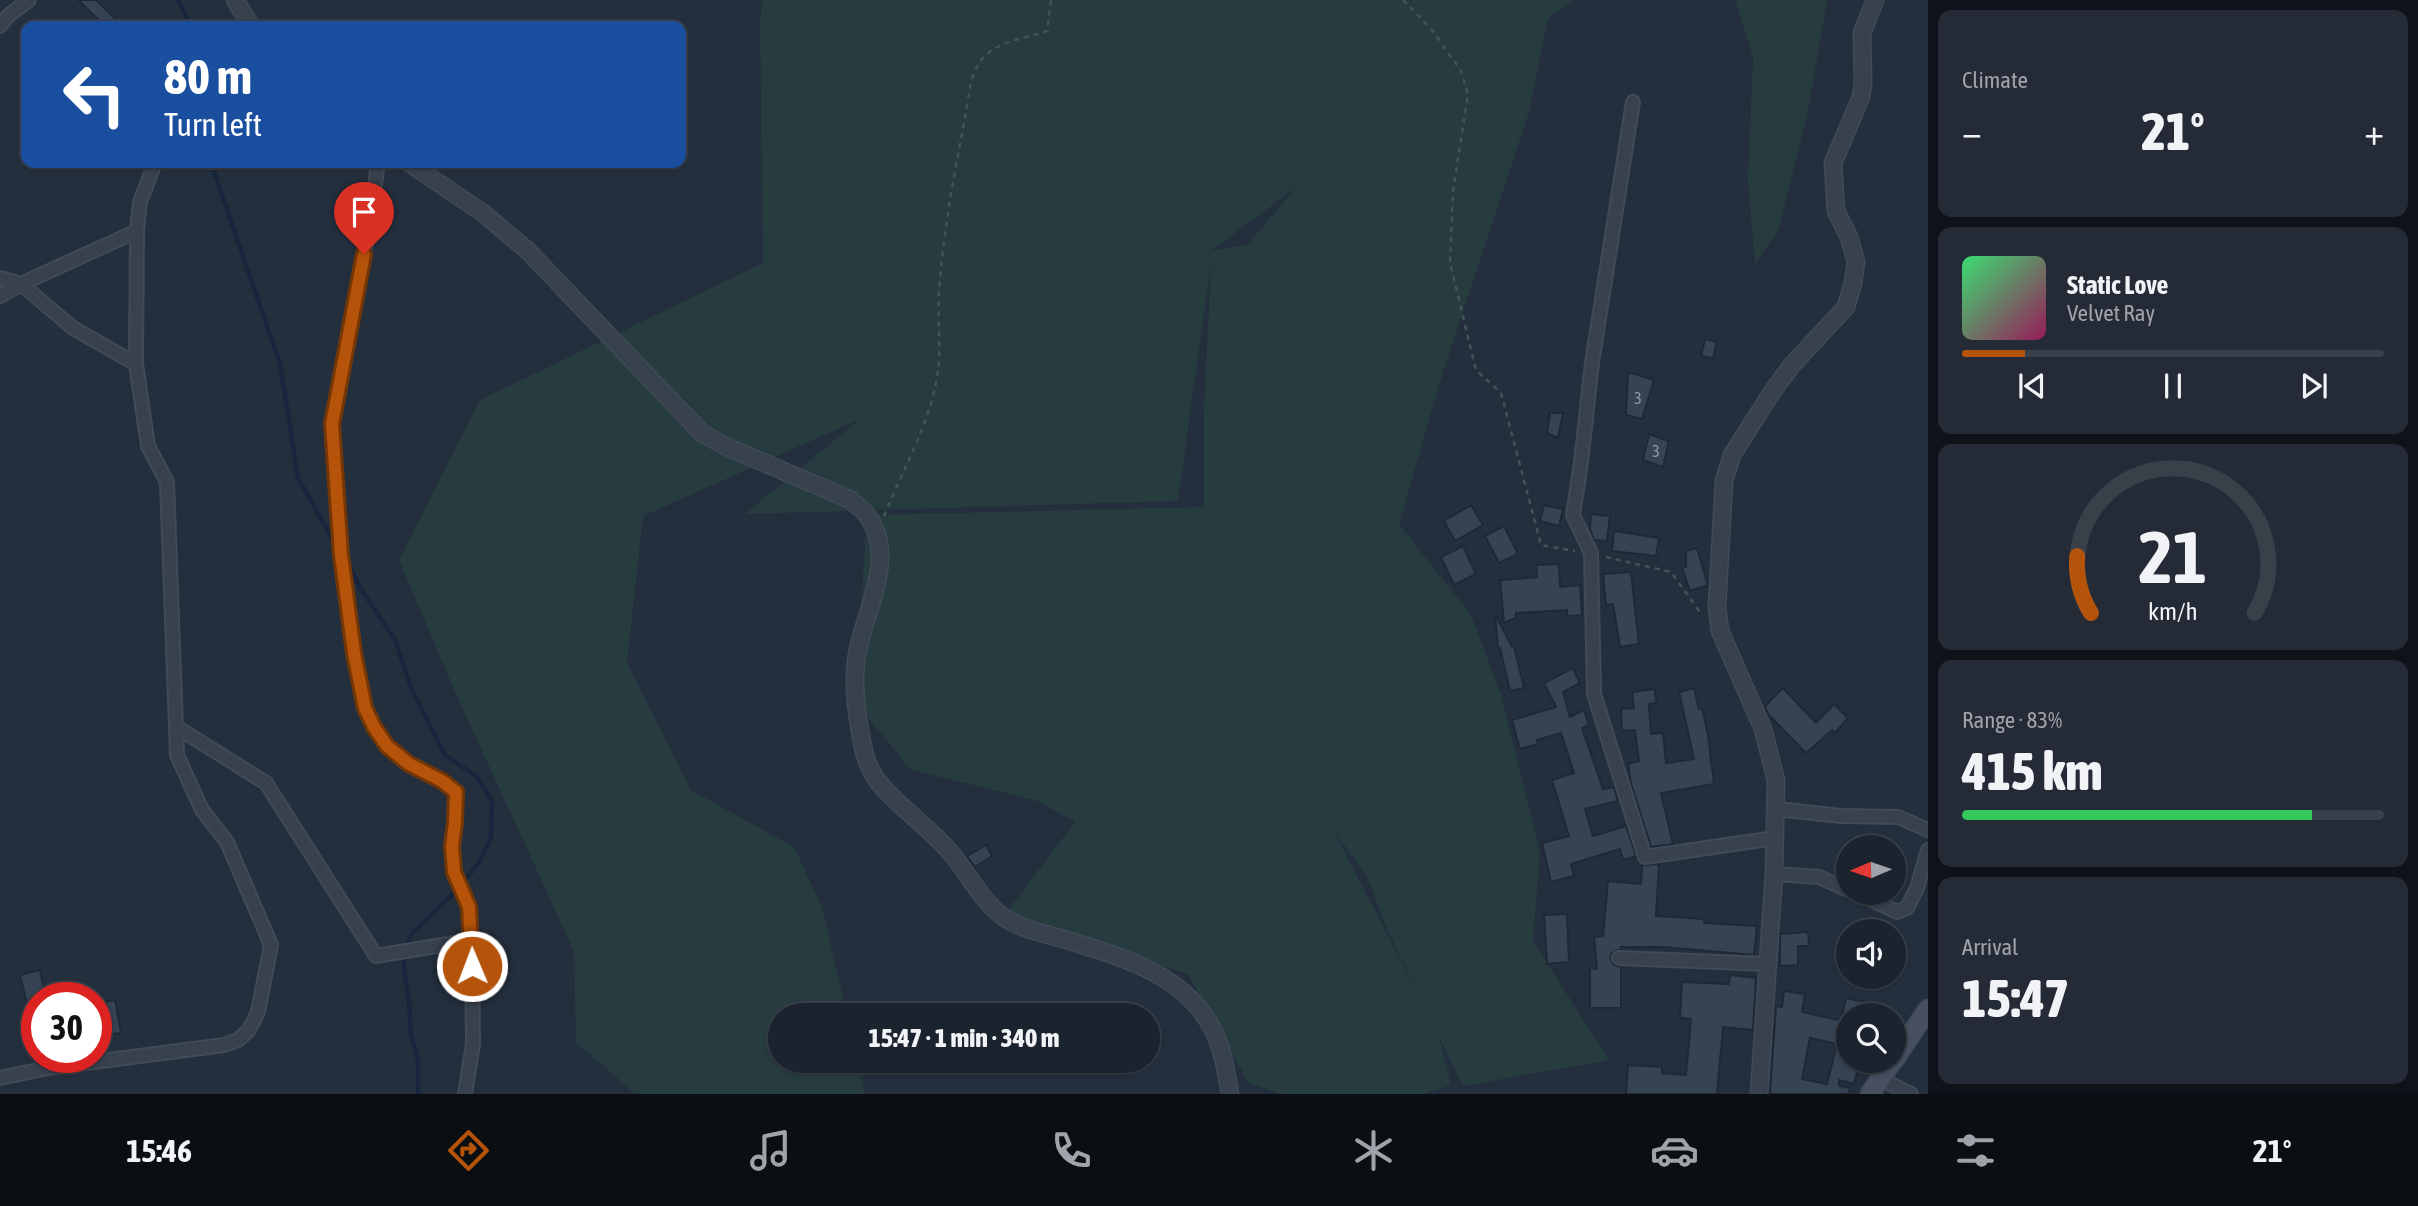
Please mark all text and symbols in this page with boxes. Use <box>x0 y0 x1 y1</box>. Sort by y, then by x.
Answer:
text: 80 m <box>164 48 252 104</box>
icon: left <box>49 49 140 140</box>
text: Climate <box>1962 67 2028 93</box>
text: 21° <box>2141 101 2205 161</box>
text: Turn left <box>164 106 262 143</box>
text: − <box>1962 110 1982 153</box>
text: + <box>2364 110 2384 153</box>
pin <box>334 182 394 254</box>
icon: arrive <box>345 193 383 231</box>
text: Static Love <box>2067 270 2168 300</box>
text: Velvet Ray <box>2067 300 2155 326</box>
icon: previous <box>2013 367 2051 405</box>
icon: pause <box>2154 367 2192 405</box>
icon: next <box>2295 367 2333 405</box>
house number: 3 <box>1634 389 1642 407</box>
house number: 3 <box>1652 442 1660 460</box>
text: 21 <box>2139 515 2207 598</box>
text: km/h <box>2148 597 2198 625</box>
text: Range · 83% <box>1962 707 2062 733</box>
text: 415 km <box>1962 741 2103 801</box>
north arrow <box>1836 835 1906 905</box>
map controls <box>1836 835 1906 1073</box>
button: sound <box>1836 919 1906 989</box>
position arrow <box>435 929 509 1003</box>
text: Arrival <box>1962 934 2018 960</box>
text: 15:47 <box>1962 968 2069 1028</box>
speed limit sign: 30 <box>21 982 112 1073</box>
button: search <box>1836 1003 1906 1073</box>
text: 15:47 · 1 min · 340 m <box>869 1023 1059 1053</box>
icon: directions <box>444 1126 493 1175</box>
icon: music <box>746 1126 795 1175</box>
icon: phone <box>1047 1126 1096 1175</box>
icon: climate <box>1349 1126 1398 1175</box>
icon: car <box>1650 1126 1699 1175</box>
icon: filters <box>1951 1126 2000 1175</box>
text: 15:46 <box>126 1132 192 1169</box>
text: 21° <box>2253 1132 2292 1169</box>

